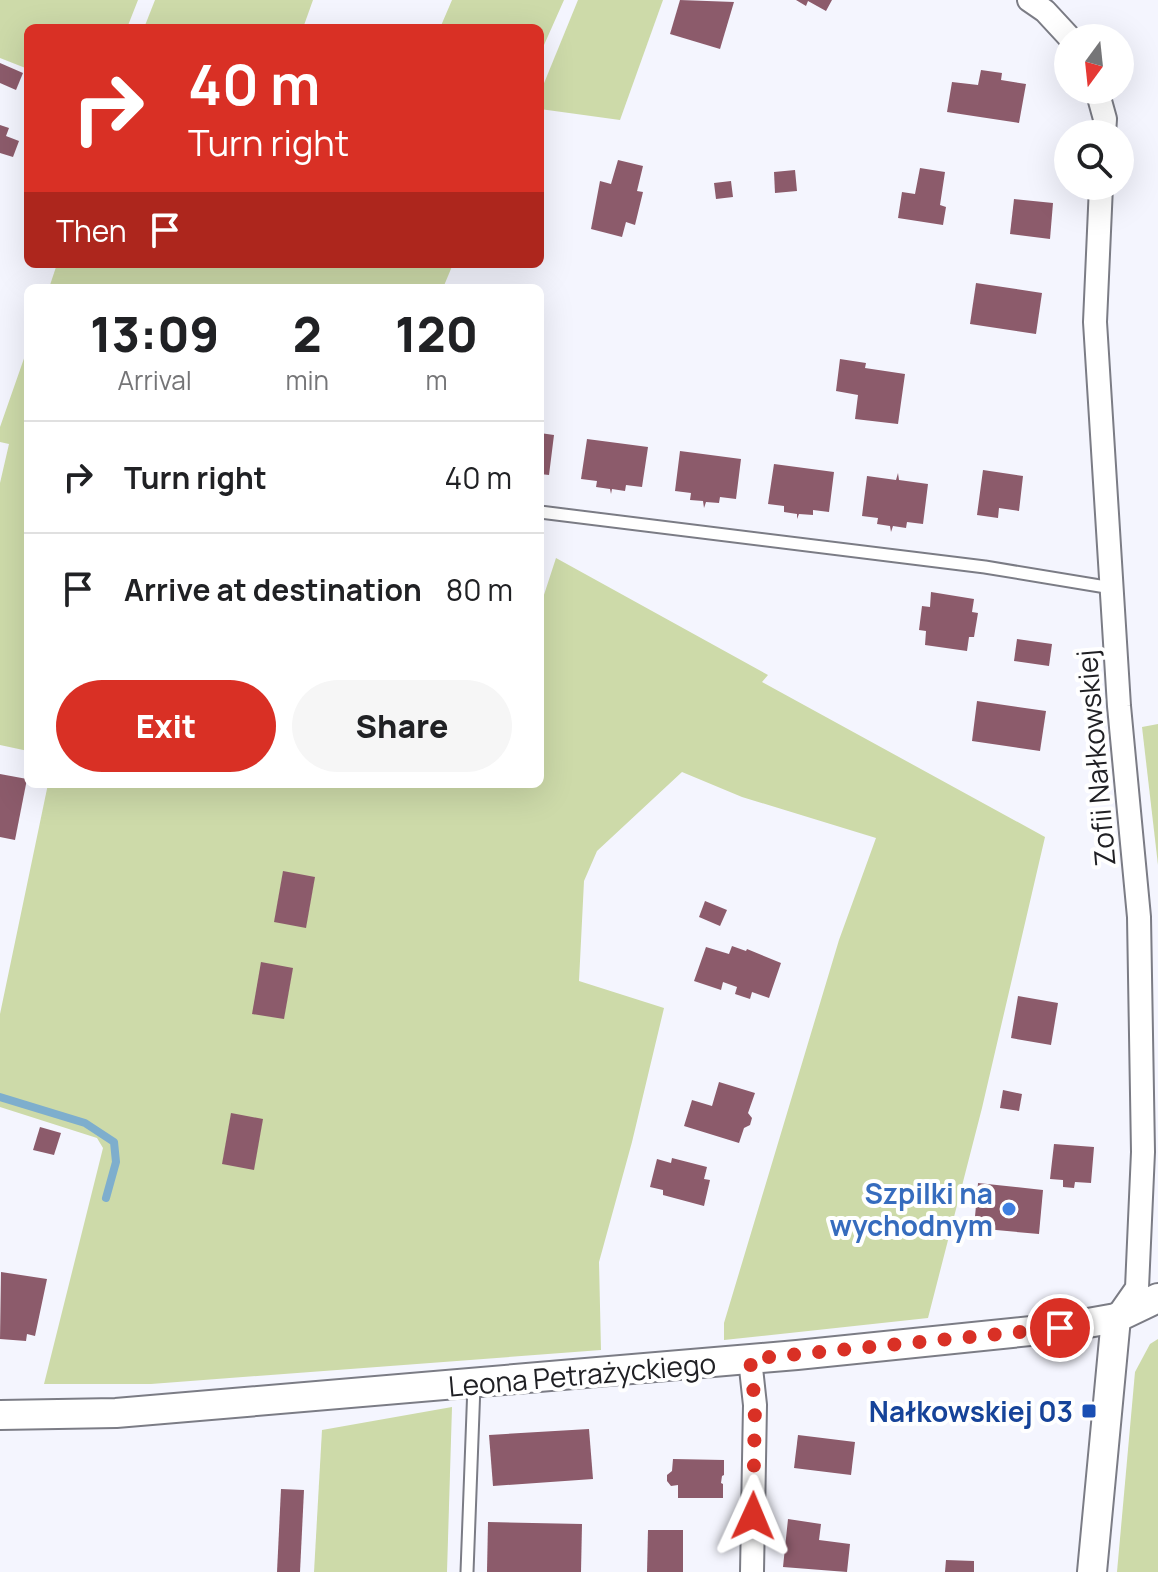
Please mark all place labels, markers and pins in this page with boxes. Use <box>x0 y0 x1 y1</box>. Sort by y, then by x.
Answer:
place label: Szpilki na wychodnym <box>830 1174 993 1244</box>
marker: Szpilki na wychodnym <box>1000 1200 1018 1218</box>
pin <box>1026 1294 1094 1362</box>
place label: Nałkowskiej 03 <box>869 1392 1073 1430</box>
marker: Nałkowskiej 03 <box>1080 1402 1098 1420</box>

